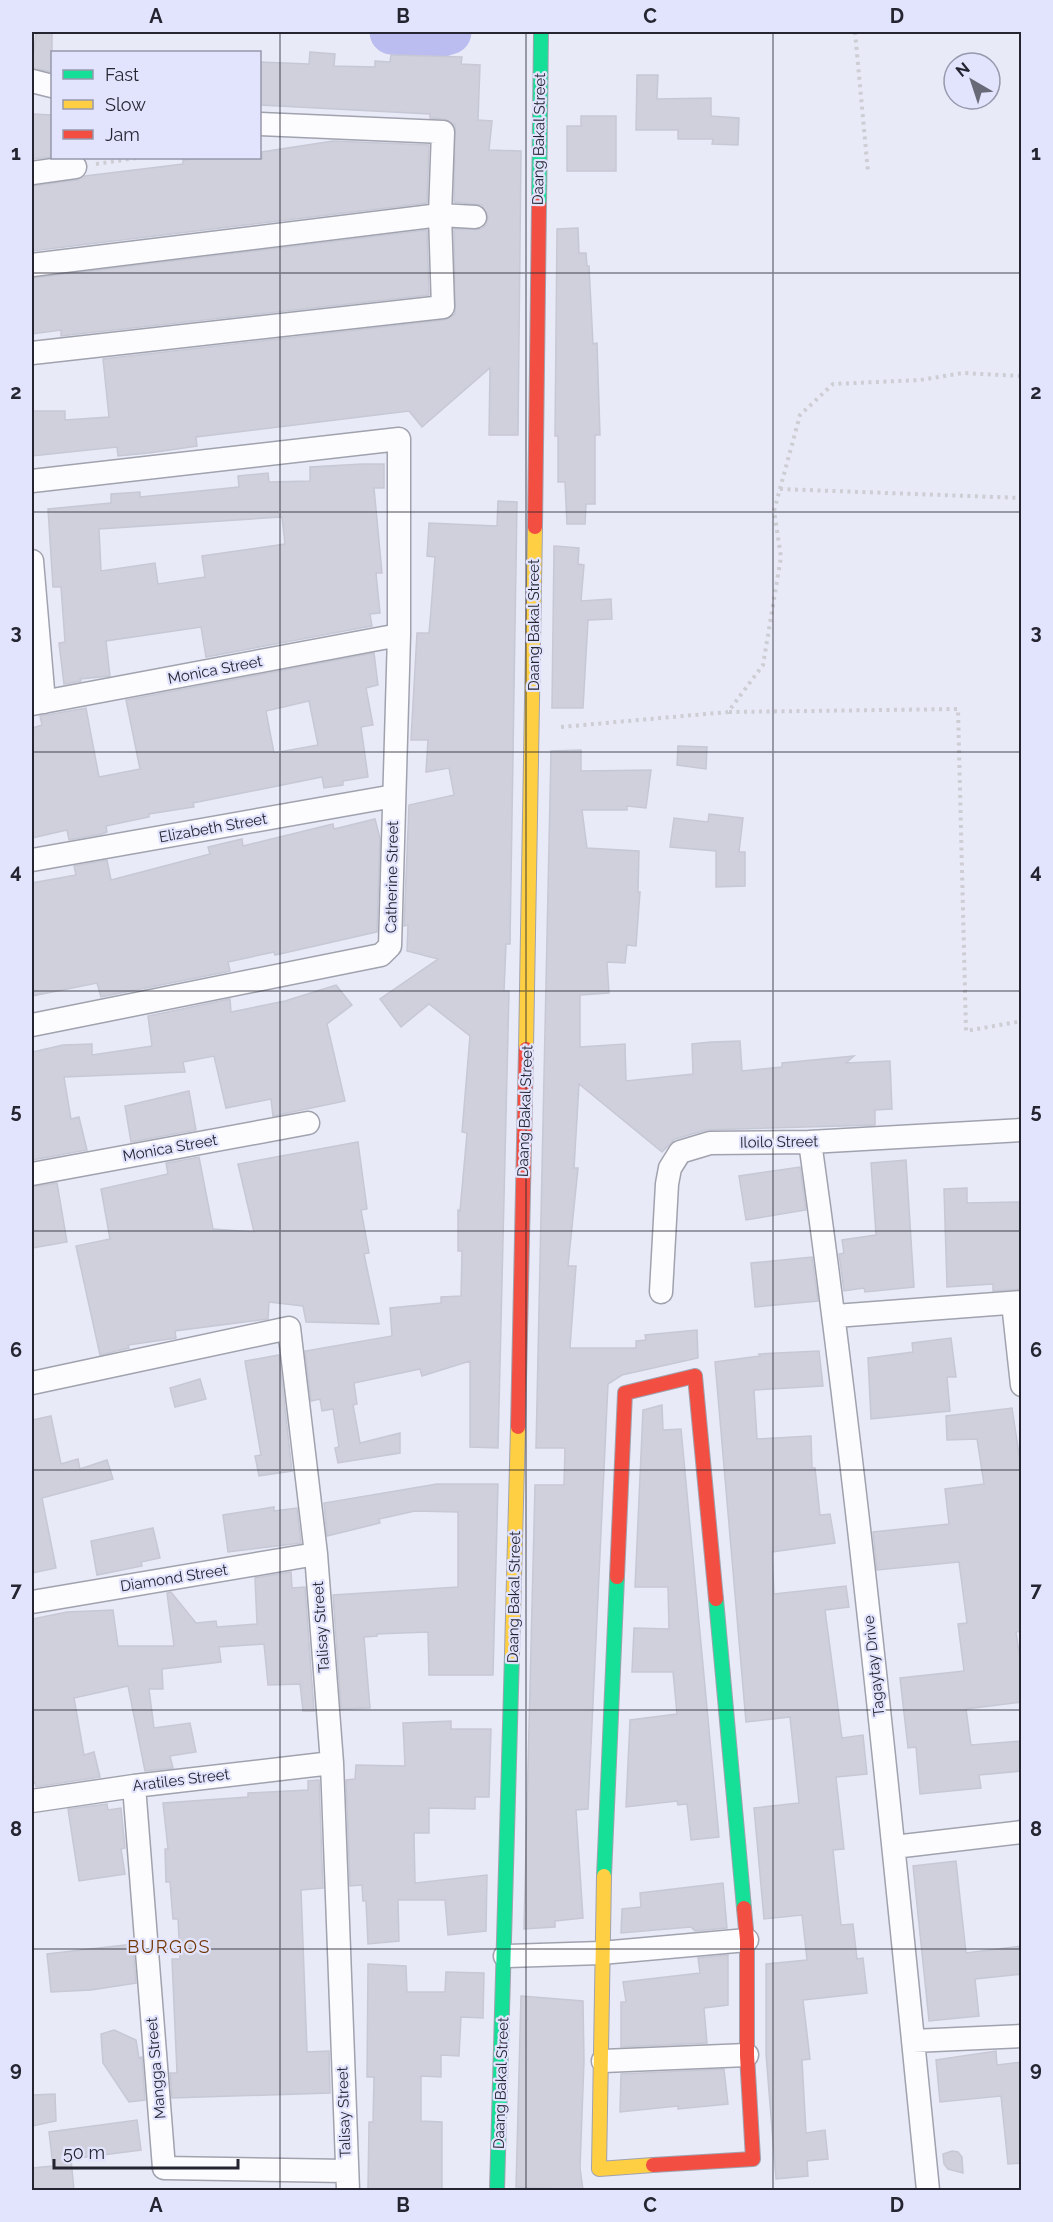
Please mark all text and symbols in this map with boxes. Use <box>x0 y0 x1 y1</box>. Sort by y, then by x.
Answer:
text: A <box>149 4 163 28</box>
text: B <box>396 4 410 28</box>
text: C <box>643 4 657 28</box>
text: D <box>890 4 904 28</box>
legend <box>51 51 261 159</box>
north arrow <box>942 51 1002 111</box>
text: N <box>952 59 974 81</box>
text: Fast <box>105 64 139 85</box>
street label: Daang Bakal Street <box>529 73 549 205</box>
text: Slow <box>105 94 146 115</box>
text: Jam <box>105 124 140 145</box>
text: 1 <box>11 141 21 165</box>
text: 1 <box>1031 141 1041 165</box>
text: 2 <box>10 380 22 404</box>
text: 2 <box>1030 380 1042 404</box>
street label: Daang Bakal Street <box>525 559 543 691</box>
text: 3 <box>10 620 22 644</box>
text: 3 <box>1030 620 1042 644</box>
street label: Monica Street <box>166 652 264 688</box>
street label: Elizabeth Street <box>158 810 268 846</box>
street label: Catherine Street <box>382 821 402 933</box>
text: 4 <box>10 859 22 883</box>
text: 4 <box>1030 859 1042 883</box>
street label: Daang Bakal Street <box>514 1045 536 1177</box>
text: 5 <box>10 1099 22 1123</box>
text: 5 <box>1030 1099 1042 1123</box>
street label: Monica Street <box>121 1131 219 1165</box>
street label: Iloilo Street <box>740 1132 818 1152</box>
text: 6 <box>10 1338 22 1362</box>
text: 6 <box>1030 1338 1042 1362</box>
street label: Daang Bakal Street <box>504 1531 524 1663</box>
street label: Diamond Street <box>119 1561 229 1595</box>
text: 7 <box>10 1578 22 1602</box>
text: 7 <box>1030 1578 1042 1602</box>
street label: Talisay Street <box>309 1581 333 1673</box>
street label: Tagaytay Drive <box>860 1614 888 1717</box>
street label: Aratiles Street <box>132 1765 230 1795</box>
text: 8 <box>10 1817 22 1841</box>
text: 8 <box>1030 1817 1042 1841</box>
district label: BURGOS <box>127 1936 211 1957</box>
street label: Mangga Street <box>143 2016 169 2120</box>
street label: Daang Bakal Street <box>490 2017 512 2149</box>
text: 9 <box>10 2057 22 2081</box>
text: 9 <box>1030 2057 1042 2081</box>
street label: Talisay Street <box>333 2066 355 2158</box>
scale bar <box>54 2132 238 2170</box>
text: 50 m <box>63 2142 105 2163</box>
text: A <box>149 2193 163 2217</box>
text: B <box>396 2193 410 2217</box>
text: C <box>643 2193 657 2217</box>
text: D <box>890 2193 904 2217</box>

